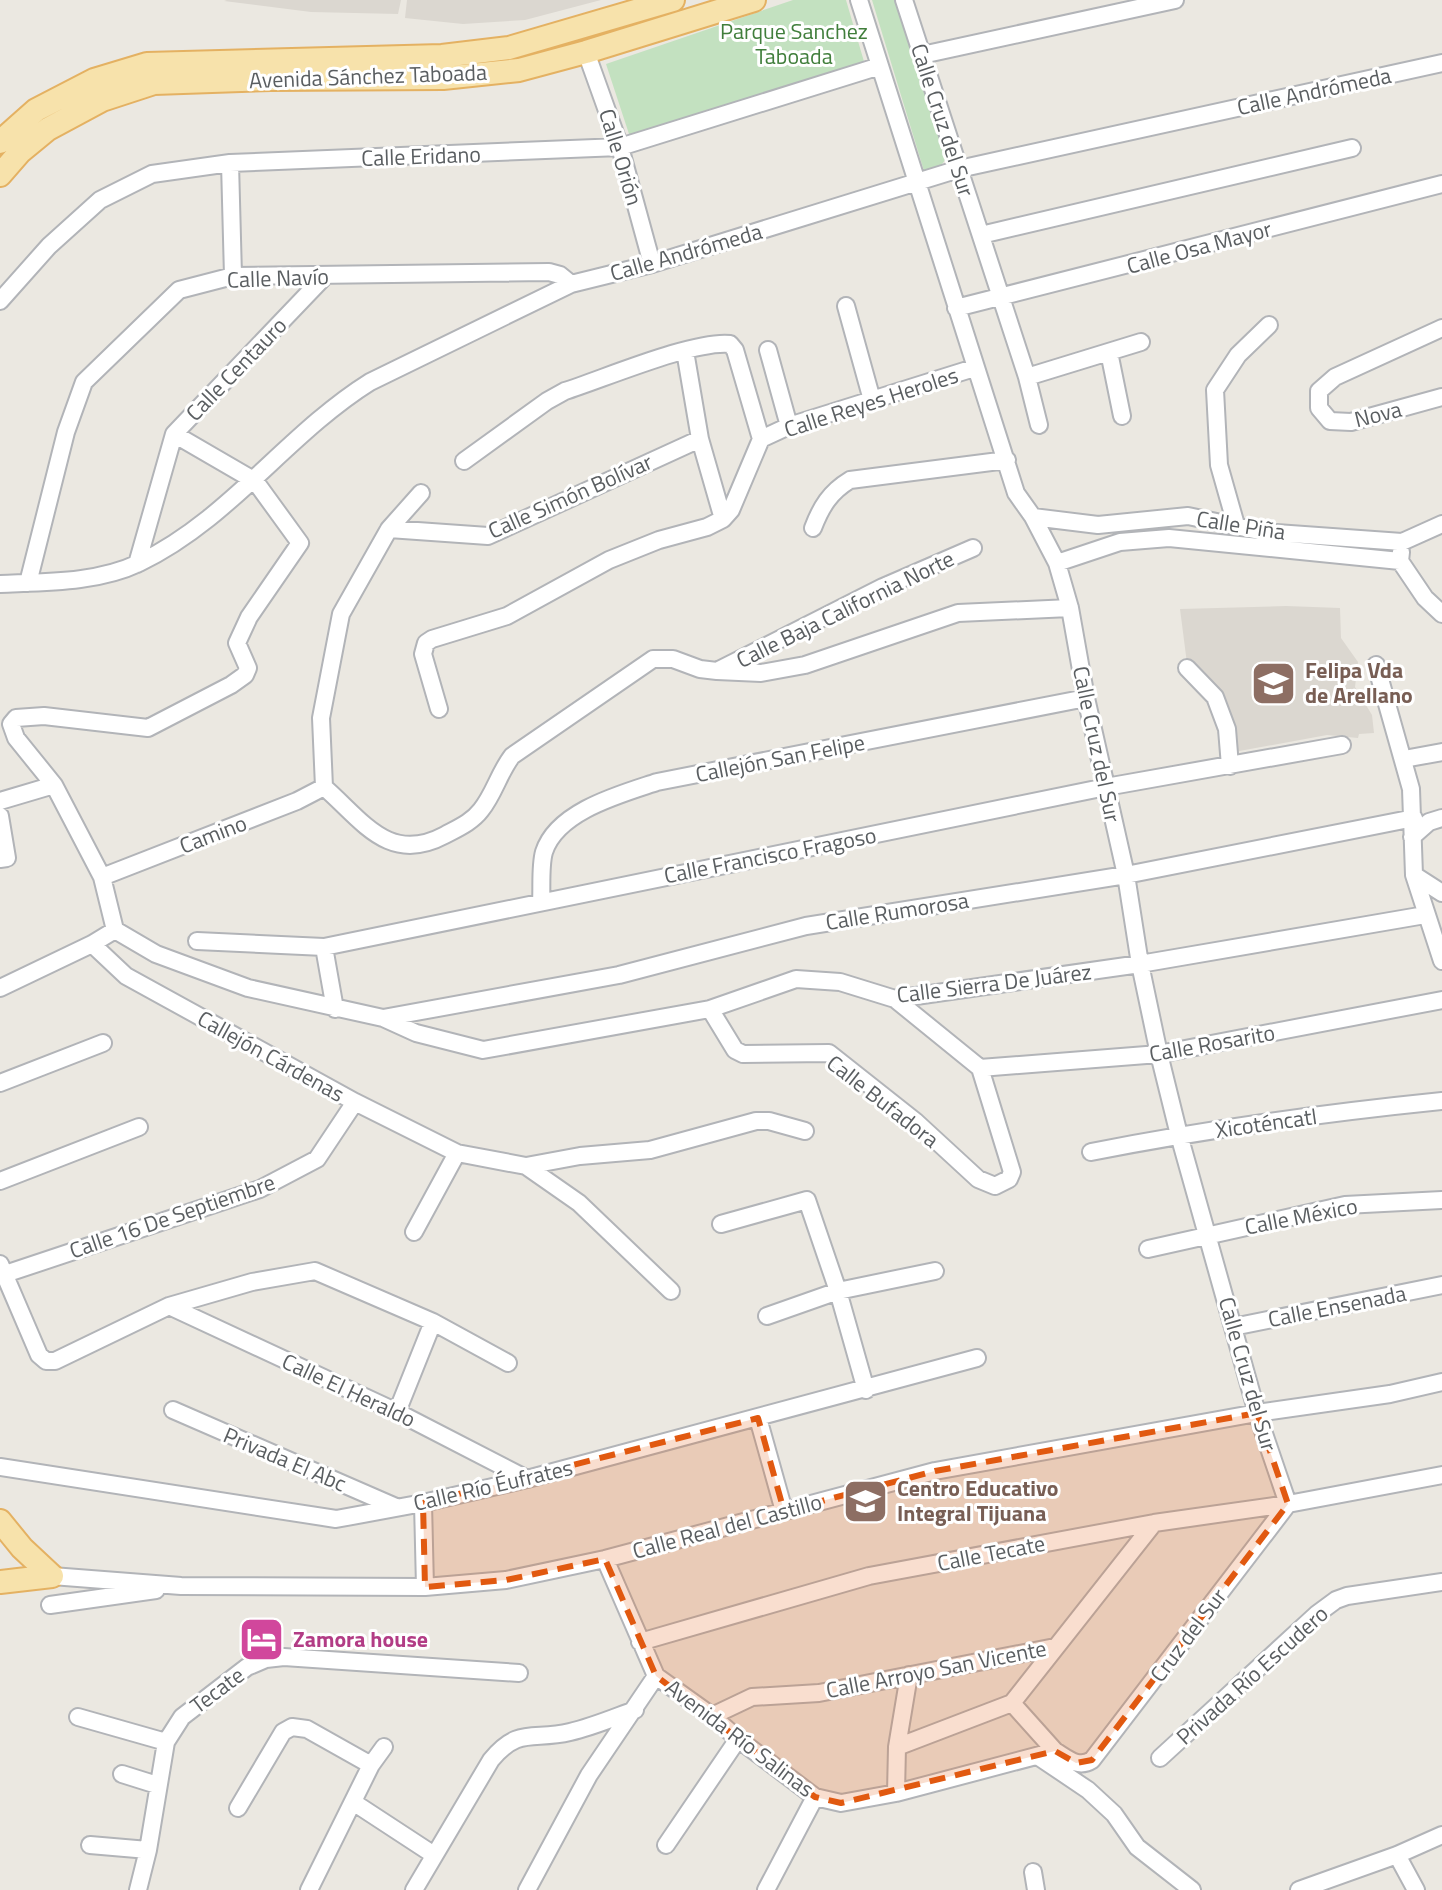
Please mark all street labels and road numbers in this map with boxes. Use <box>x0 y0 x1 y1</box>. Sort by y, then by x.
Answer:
street label: Calle Cruz del Sur <box>902 39 984 201</box>
street label: Avenida Sánchez Taboada <box>248 55 488 97</box>
street label: Calle Andrómeda <box>1234 58 1394 124</box>
street label: Calle Orión <box>590 104 652 210</box>
street label: Calle Eridano <box>361 137 481 175</box>
street label: Calle Osa Mayor <box>1123 211 1276 283</box>
street label: Calle Andrómeda <box>606 214 766 290</box>
street label: Calle Navío <box>226 259 330 297</box>
street label: Calle Centauro <box>178 309 294 429</box>
street label: Calle Reyes Heroles <box>780 358 962 446</box>
street label: Nova <box>1351 392 1405 436</box>
street label: Calle Simón Bolívar <box>482 444 658 547</box>
street label: Calle Piña <box>1194 501 1288 549</box>
street label: Calle Baja California Norte <box>730 541 960 677</box>
street label: Calle Cruz del Sur <box>1064 663 1130 826</box>
street label: Callejón San Felipe <box>692 725 868 791</box>
street label: Camino <box>174 806 252 862</box>
street label: Calle Francisco Fragoso <box>661 818 879 892</box>
street label: Calle Rumorosa <box>823 883 971 939</box>
street label: Calle Sierra De Juárez <box>895 954 1093 1012</box>
street label: Callejón Cárdenas <box>191 1002 351 1110</box>
street label: Calle Rosarito <box>1146 1015 1278 1071</box>
street label: Calle Bufadora <box>820 1046 946 1156</box>
street label: Xicoténcatl <box>1213 1099 1319 1147</box>
street label: Calle 16 De Septiembre <box>65 1165 279 1267</box>
street label: Calle México <box>1242 1188 1360 1244</box>
street label: Calle Ensenada <box>1265 1276 1409 1336</box>
street label: Calle Cruz del Sur <box>1210 1293 1286 1455</box>
street label: Calle El Heraldo <box>277 1344 421 1436</box>
street label: Privada El Abc <box>218 1418 352 1500</box>
street label: Calle Río Éufrates <box>410 1450 576 1520</box>
street label: Calle Real del Castillo <box>629 1484 825 1568</box>
street label: Calle Tecate <box>934 1526 1048 1580</box>
street label: Cruz del Sur <box>1141 1581 1235 1689</box>
street label: Privada Río Escudero <box>1168 1597 1336 1753</box>
street label: Calle Arroyo San Vicente <box>823 1631 1049 1707</box>
street label: Tecate <box>183 1658 251 1722</box>
street label: Avenida Río Salinas <box>658 1671 822 1805</box>

